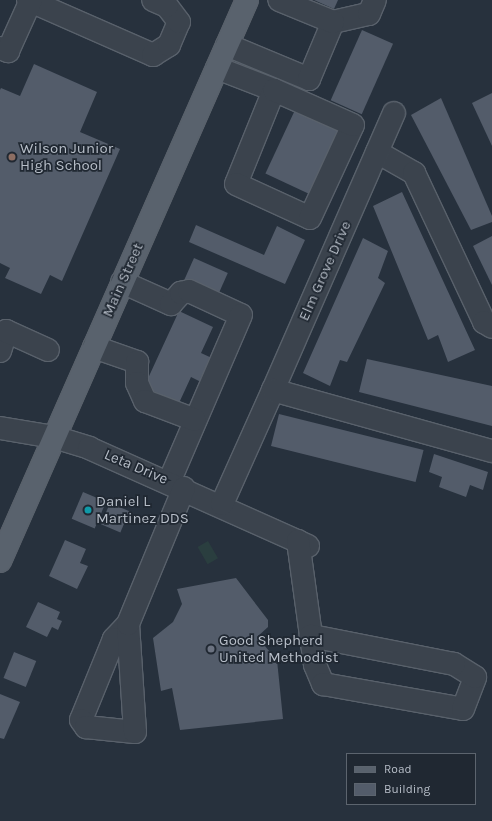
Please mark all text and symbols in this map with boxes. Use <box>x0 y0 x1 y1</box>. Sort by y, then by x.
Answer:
place label: Wilson Junior High School <box>20 139 113 174</box>
marker: Wilson Junior High School <box>7 152 17 162</box>
street label: Elm Grove Drive <box>295 218 355 324</box>
street label: Main Street <box>99 240 147 320</box>
street label: Leta Drive <box>102 446 170 488</box>
place label: Daniel L Martinez DDS <box>96 492 189 527</box>
marker: Daniel L Martinez DDS <box>83 505 93 515</box>
place label: Good Shepherd United Methodist <box>219 631 338 666</box>
marker: Good Shepherd United Methodist <box>206 644 216 654</box>
legend <box>346 753 476 805</box>
text: Road <box>384 762 412 776</box>
text: Building <box>384 782 430 796</box>

